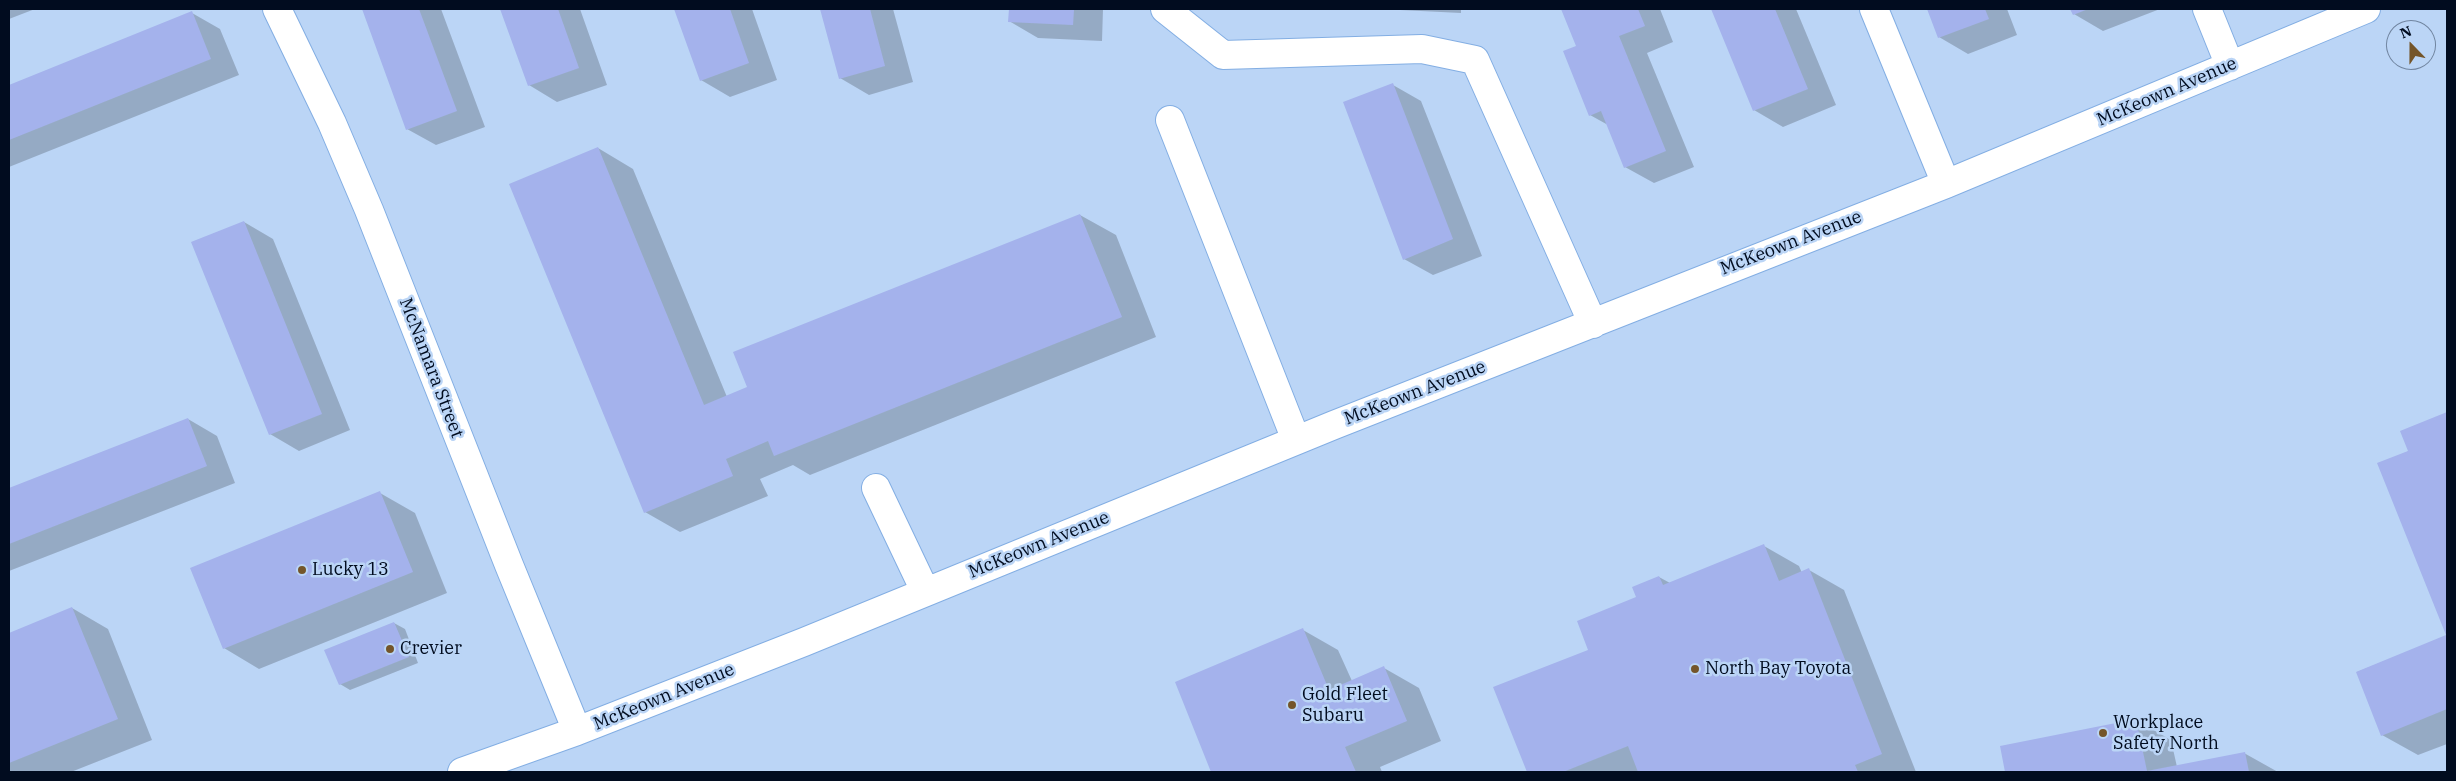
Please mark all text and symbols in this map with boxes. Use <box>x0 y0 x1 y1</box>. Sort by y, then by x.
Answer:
north arrow <box>2386 20 2436 70</box>
text: N <box>2397 22 2414 42</box>
street label: McKeown Avenue <box>2094 53 2240 131</box>
street label: McKeown Avenue <box>1717 206 1865 280</box>
street label: McNamara Street <box>394 295 468 441</box>
street label: McKeown Avenue <box>1341 356 1489 430</box>
street label: McKeown Avenue <box>965 507 1113 583</box>
place label: Lucky 13 <box>312 559 389 581</box>
marker: Lucky 13 <box>296 564 308 576</box>
place label: Crevier <box>400 638 462 660</box>
marker: Crevier <box>384 643 396 655</box>
place label: North Bay Toyota <box>1705 658 1851 680</box>
street label: McKeown Avenue <box>590 659 738 735</box>
marker: North Bay Toyota <box>1689 663 1701 675</box>
place label: Gold Fleet Subaru <box>1302 684 1388 726</box>
marker: Gold Fleet Subaru <box>1286 699 1298 711</box>
place label: Workplace Safety North <box>2113 712 2219 754</box>
marker: Workplace Safety North <box>2097 727 2109 739</box>

